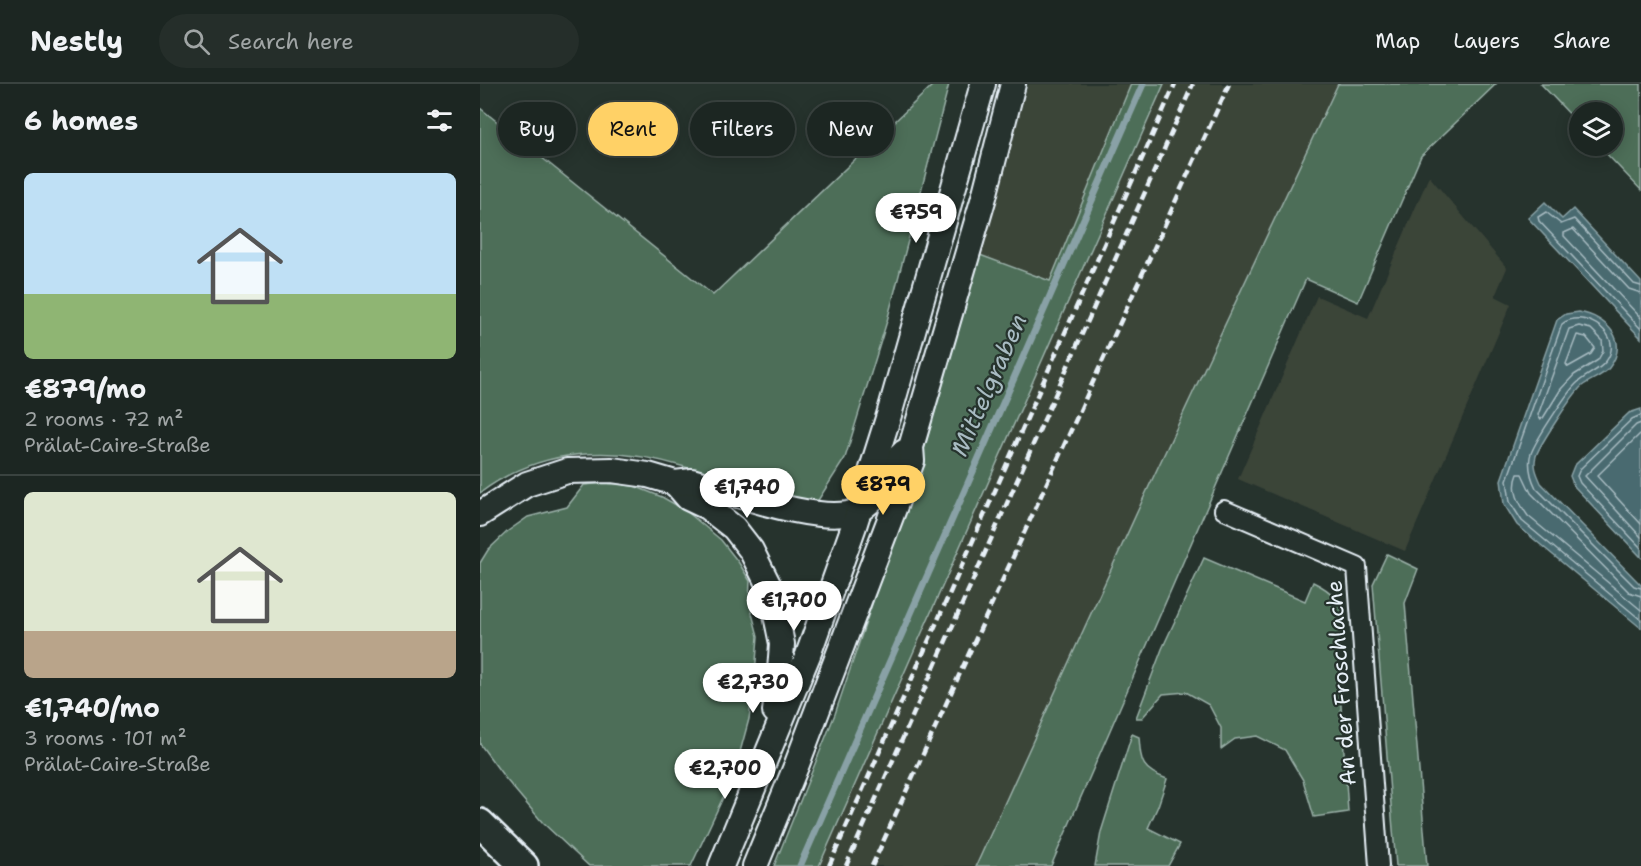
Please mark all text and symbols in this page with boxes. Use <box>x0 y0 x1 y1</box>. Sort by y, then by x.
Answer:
search box <box>159 14 579 68</box>
text: Nestly <box>30 22 123 60</box>
icon: search <box>180 25 213 58</box>
text: Search here <box>228 27 354 56</box>
text: Map <box>1375 27 1420 55</box>
text: Layers <box>1453 27 1520 55</box>
text: Share <box>1553 27 1611 55</box>
chip: Buy <box>498 102 576 156</box>
chip: Rent <box>588 102 678 156</box>
chip: Filters <box>690 102 795 156</box>
chip: New <box>807 102 894 156</box>
map controls <box>1569 102 1623 156</box>
button: layers <box>1569 102 1623 156</box>
text: 6 homes <box>24 103 138 138</box>
icon: filters <box>423 104 456 137</box>
pin: €759 <box>880 193 952 244</box>
text: €759 <box>890 199 942 225</box>
icon: home <box>186 212 294 320</box>
water label: Mittelgraben <box>943 309 1035 461</box>
text: €879/mo <box>24 371 146 406</box>
text: 2 rooms · 72 m² <box>24 406 183 432</box>
text: Prälat-Caire-Straße <box>24 432 211 458</box>
pin: €879 <box>847 465 919 516</box>
pin: €1,740 <box>698 468 796 519</box>
text: €879 <box>855 471 911 497</box>
text: €1,740 <box>714 474 780 500</box>
icon: home <box>186 531 294 639</box>
street label: An der Froschlache <box>1319 579 1363 787</box>
pin: €1,700 <box>745 581 843 632</box>
text: €1,700 <box>761 587 827 613</box>
pin: €2,730 <box>704 663 802 714</box>
text: €2,730 <box>717 669 789 695</box>
text: €1,740/mo <box>24 690 160 725</box>
text: 3 rooms · 101 m² <box>24 725 187 751</box>
pin: €2,700 <box>676 749 774 800</box>
text: Prälat-Caire-Straße <box>24 751 211 777</box>
text: €2,700 <box>688 755 762 781</box>

